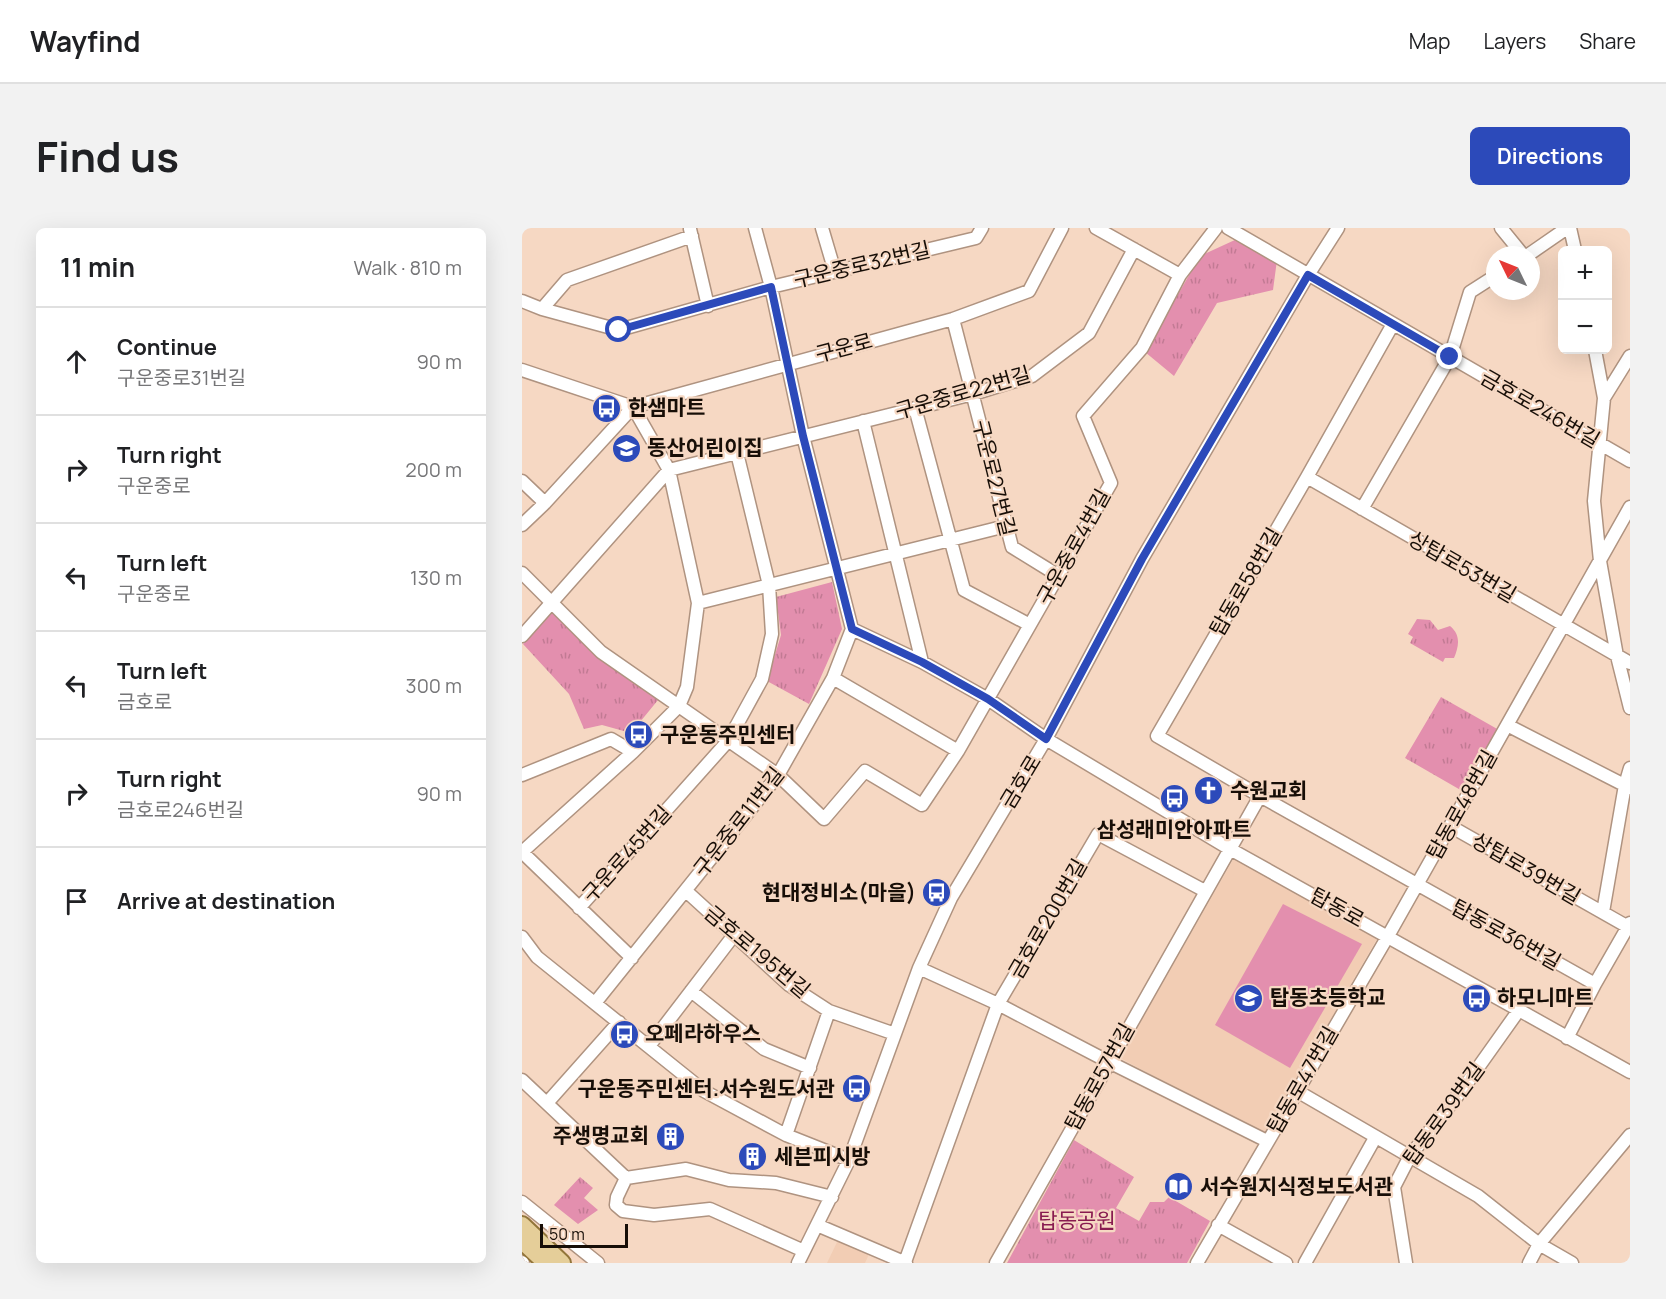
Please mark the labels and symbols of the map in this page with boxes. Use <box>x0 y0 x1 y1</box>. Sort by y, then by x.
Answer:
street label: 구운중로32번길 <box>791 235 933 293</box>
north arrow <box>1486 246 1540 300</box>
route start <box>605 316 631 342</box>
street label: 구운로 <box>812 326 875 368</box>
route end <box>1436 343 1462 369</box>
street label: 구운중로22번길 <box>892 359 1034 425</box>
street label: 금호로246번길 <box>1476 363 1605 454</box>
bus stop icon: 한샘마트 <box>591 392 623 424</box>
place label: 한샘마트 <box>628 393 705 421</box>
street label: 구운로27번길 <box>967 417 1023 539</box>
school or university icon: 동산어린이집 <box>610 432 642 464</box>
place label: 동산어린이집 <box>647 433 763 461</box>
street label: 구운중로4번길 <box>1030 484 1116 609</box>
street label: 탑동로58번길 <box>1203 522 1287 641</box>
street label: 상탑로53번길 <box>1403 524 1522 608</box>
bus stop icon: 구운동주민센터 <box>623 719 655 751</box>
place label: 구운동주민센터 <box>660 720 795 748</box>
street label: 탑동로48번길 <box>1420 745 1503 864</box>
street label: 금호로 <box>993 749 1047 814</box>
street label: 구운중로11번길 <box>686 761 790 882</box>
church icon: 수원교회 <box>1193 775 1225 807</box>
place label: 수원교회 <box>1230 776 1307 804</box>
bus stop icon: 삼성래미안아파트 <box>1158 783 1190 815</box>
street label: 구운로45번길 <box>575 799 677 908</box>
place label: 삼성래미안아파트 <box>1097 815 1251 843</box>
street label: 상탑로39번길 <box>1467 826 1586 911</box>
street label: 금호로200번길 <box>1001 853 1093 984</box>
bus stop icon: 현대정비소(마을) <box>921 877 953 909</box>
place label: 현대정비소(마을) <box>762 878 916 906</box>
street label: 탑동로 <box>1305 881 1370 933</box>
street label: 탑동로36번길 <box>1447 892 1566 976</box>
street label: 금호로195번길 <box>699 899 816 1004</box>
school or university icon: 탑동초등학교 <box>1233 982 1265 1014</box>
bus stop icon: 하모니마트 <box>1460 982 1492 1014</box>
place label: 탑동초등학교 <box>1270 983 1386 1011</box>
place label: 하모니마트 <box>1497 983 1594 1011</box>
bus stop icon: 오페라하우스 <box>608 1018 640 1050</box>
street label: 탑동로57번길 <box>1058 1018 1140 1135</box>
place label: 오페라하우스 <box>645 1019 761 1047</box>
street label: 탑동로47번길 <box>1260 1021 1344 1138</box>
street label: 탑동로39번길 <box>1396 1056 1490 1171</box>
bus stop icon: 구운동주민센터.서수원도서관 <box>840 1073 872 1105</box>
place label: 구운동주민센터.서수원도서관 <box>577 1074 835 1102</box>
building icon: 주생명교회 <box>654 1120 686 1152</box>
place label: 주생명교회 <box>552 1121 649 1149</box>
building icon: 세븐피시방 <box>737 1141 769 1173</box>
place label: 세븐피시방 <box>774 1142 871 1170</box>
library icon: 서수원지식정보도서관 <box>1163 1171 1195 1203</box>
place label: 서수원지식정보도서관 <box>1200 1172 1393 1200</box>
park label: 탑동공원 <box>1038 1206 1116 1234</box>
scale bar <box>540 1221 628 1248</box>

